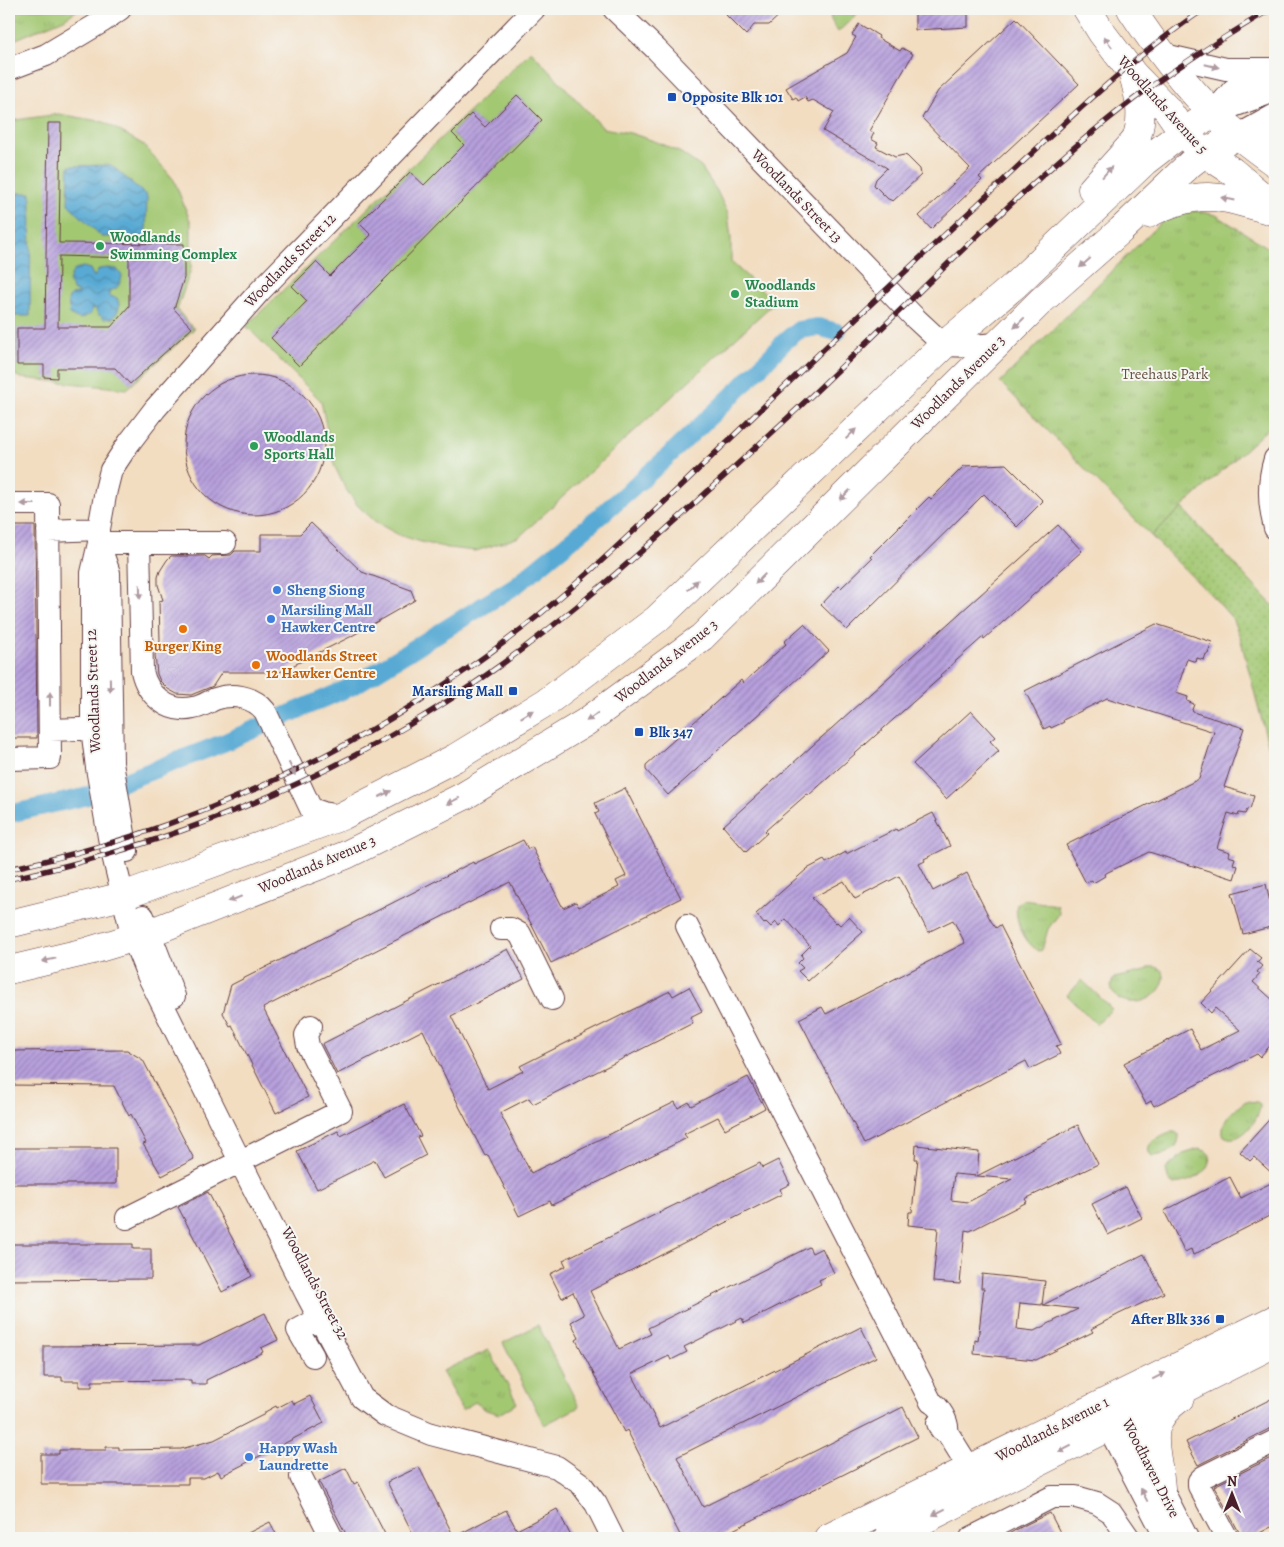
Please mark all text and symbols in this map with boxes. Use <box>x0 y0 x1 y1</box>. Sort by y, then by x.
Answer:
one-way arrow <box>1103 36 1114 49</box>
street label: Woodlands Avenue 5 <box>1113 51 1213 158</box>
one-way arrow <box>1204 62 1219 70</box>
place label: Opposite Blk 101 <box>682 87 784 107</box>
marker: Opposite Blk 101 <box>666 91 678 103</box>
street label: Woodlands Street 13 <box>746 144 847 247</box>
one-way arrow <box>1101 167 1113 179</box>
one-way arrow <box>1221 195 1236 203</box>
street label: Woodlands Street 12 <box>239 208 340 312</box>
place label: Woodlands Swimming Complex <box>109 227 238 264</box>
marker: Woodlands Swimming Complex <box>94 240 106 252</box>
one-way arrow <box>1078 257 1091 268</box>
place label: Woodlands Stadium <box>744 275 816 312</box>
marker: Woodlands Stadium <box>729 288 741 300</box>
one-way arrow <box>1013 317 1025 329</box>
street label: Woodlands Avenue 3 <box>906 331 1009 434</box>
park label: Treehaus Park <box>1121 364 1209 384</box>
place label: Woodlands Sports Hall <box>263 427 335 464</box>
one-way arrow <box>845 428 857 440</box>
marker: Woodlands Sports Hall <box>248 440 260 452</box>
one-way arrow <box>840 489 852 501</box>
one-way arrow <box>20 500 36 508</box>
one-way arrow <box>754 573 766 585</box>
one-way arrow <box>686 579 698 591</box>
place label: Sheng Siong <box>287 580 365 600</box>
one-way arrow <box>137 584 145 600</box>
marker: Sheng Siong <box>271 584 283 596</box>
place label: Marsiling Mall Hawker Centre <box>281 600 376 637</box>
marker: Marsiling Mall Hawker Centre <box>265 613 277 625</box>
street label: Woodlands Avenue 3 <box>610 614 722 708</box>
marker: Burger King <box>177 623 189 635</box>
street label: Woodlands Street 12 <box>81 629 105 754</box>
place label: Burger King <box>144 636 222 656</box>
place label: Woodlands Street 12 Hawker Centre <box>265 646 377 683</box>
marker: Woodlands Street 12 Hawker Centre <box>250 659 262 671</box>
one-way arrow <box>106 677 114 693</box>
place label: Marsiling Mall <box>412 681 503 701</box>
marker: Marsiling Mall <box>507 685 519 697</box>
one-way arrow <box>46 690 54 706</box>
one-way arrow <box>520 710 533 719</box>
one-way arrow <box>586 712 599 723</box>
place label: Blk 347 <box>649 722 693 742</box>
marker: Blk 347 <box>633 726 645 738</box>
one-way arrow <box>288 762 296 776</box>
one-way arrow <box>378 790 392 798</box>
one-way arrow <box>446 797 460 805</box>
street label: Woodlands Avenue 3 <box>254 830 379 898</box>
one-way arrow <box>228 896 243 903</box>
one-way arrow <box>42 956 57 964</box>
street label: Woodlands Street 32 <box>276 1222 353 1343</box>
place label: After Blk 336 <box>1130 1309 1210 1329</box>
marker: After Blk 336 <box>1214 1313 1226 1325</box>
one-way arrow <box>1151 1371 1166 1380</box>
street label: Woodlands Avenue 1 <box>991 1392 1112 1467</box>
street label: Woodhaven Drive <box>1117 1414 1185 1521</box>
place label: Happy Wash Laundrette <box>259 1438 338 1475</box>
one-way arrow <box>1058 1445 1072 1453</box>
marker: Happy Wash Laundrette <box>243 1451 255 1463</box>
north arrow <box>1206 1470 1256 1520</box>
text: N <box>1227 1472 1237 1491</box>
one-way arrow <box>1140 1488 1148 1502</box>
one-way arrow <box>932 1508 947 1516</box>

